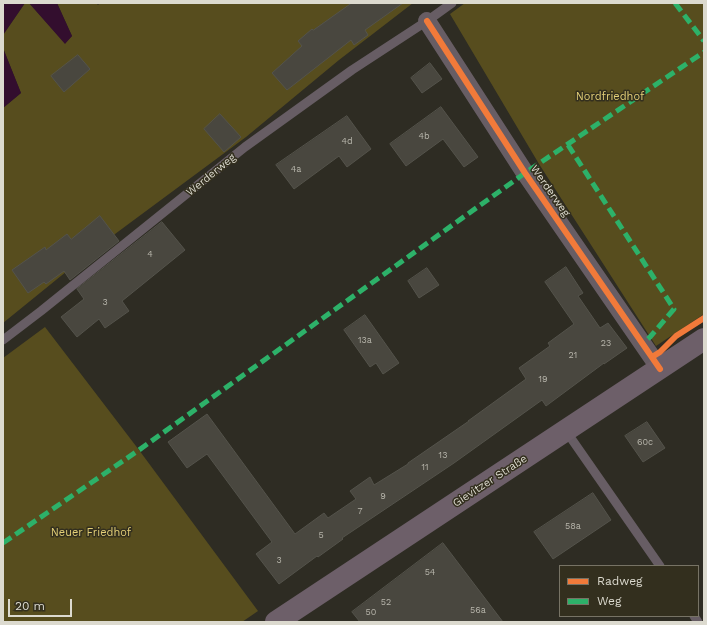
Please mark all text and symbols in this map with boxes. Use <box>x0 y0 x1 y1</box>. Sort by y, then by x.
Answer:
park label: Nordfriedhof <box>576 90 644 104</box>
house number: 4b <box>418 131 430 141</box>
house number: 4d <box>341 136 353 146</box>
street label: Werderweg <box>184 151 238 199</box>
street label: Werderweg <box>527 163 573 219</box>
house number: 4a <box>291 164 301 174</box>
house number: 4 <box>147 249 153 259</box>
house number: 3 <box>102 297 108 307</box>
house number: 13a <box>358 335 372 345</box>
house number: 23 <box>601 338 611 348</box>
house number: 21 <box>569 350 577 360</box>
house number: 19 <box>538 374 548 384</box>
house number: 60c <box>637 437 653 447</box>
house number: 13 <box>439 450 447 460</box>
street label: Gievitzer Straße <box>450 452 530 510</box>
house number: 11 <box>421 462 429 472</box>
house number: 9 <box>380 491 386 501</box>
house number: 7 <box>357 506 363 516</box>
house number: 58a <box>565 521 581 531</box>
park label: Neuer Friedhof <box>51 526 131 540</box>
house number: 5 <box>318 530 324 540</box>
house number: 3 <box>276 555 282 565</box>
legend <box>559 565 699 617</box>
house number: 54 <box>425 567 435 577</box>
text: Radweg <box>597 574 642 588</box>
scale bar <box>10 591 74 617</box>
text: Weg <box>597 594 621 608</box>
house number: 52 <box>381 597 391 607</box>
text: 20 m <box>15 599 45 613</box>
house number: 56a <box>470 605 486 615</box>
house number: 50 <box>366 607 376 617</box>

